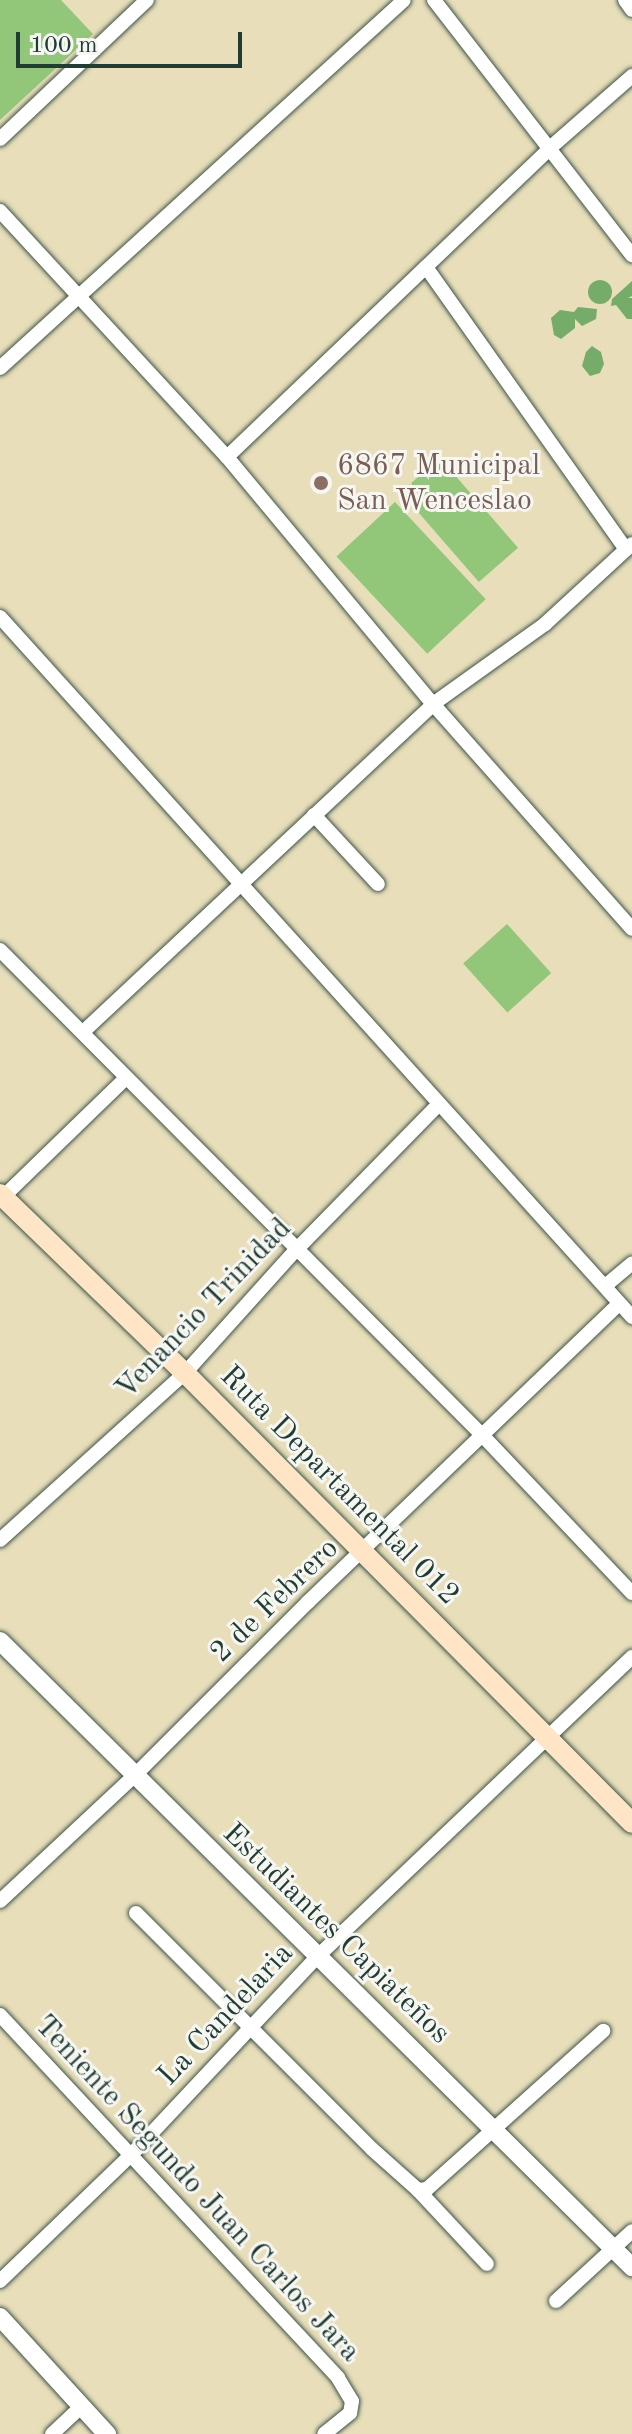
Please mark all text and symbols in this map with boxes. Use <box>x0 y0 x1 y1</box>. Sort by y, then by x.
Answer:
scale bar <box>20 16 246 66</box>
text: 100 m <box>30 34 98 58</box>
place label: 6867 Municipal San Wenceslao <box>337 448 540 518</box>
marker: 6867 Municipal San Wenceslao <box>312 474 330 492</box>
street label: Venancio Trinidad <box>108 1211 300 1407</box>
street label: Ruta Departamental 012 <box>212 1359 466 1613</box>
street label: 2 de Febrero <box>203 1531 347 1671</box>
street label: Estudiantes Capiateños <box>215 1816 457 2052</box>
street label: La Candelaria <box>151 1936 301 2094</box>
street label: Teniente Segundo Juan Carlos Jara <box>27 2008 367 2370</box>

